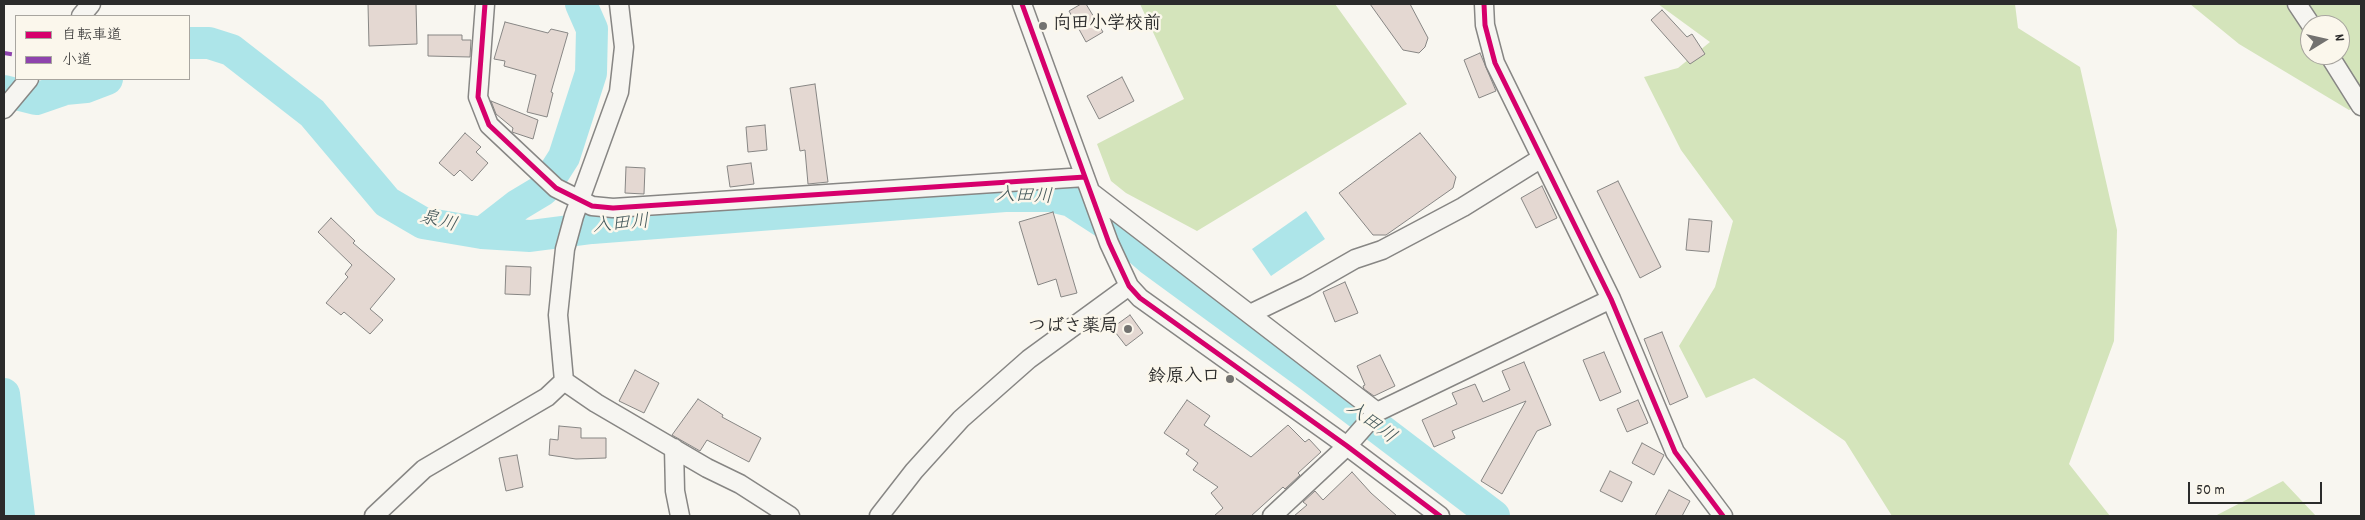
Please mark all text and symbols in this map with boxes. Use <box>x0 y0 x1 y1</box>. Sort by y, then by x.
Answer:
legend <box>15 15 190 80</box>
place label: 向田小学校前 <box>1053 15 1161 37</box>
north arrow <box>2300 15 2350 65</box>
marker: 向田小学校前 <box>1037 20 1049 32</box>
text: 自転車道 <box>62 25 122 47</box>
text: N <box>2328 33 2349 43</box>
text: 小道 <box>62 50 92 72</box>
water label: 入田川 <box>995 186 1053 210</box>
water label: 泉川 <box>417 207 459 239</box>
water label: 入田川 <box>592 212 650 240</box>
place label: つばさ薬局 <box>1028 318 1118 340</box>
marker: つばさ薬局 <box>1122 323 1134 335</box>
place label: 鈴原入口 <box>1148 368 1220 390</box>
marker: 鈴原入口 <box>1224 373 1236 385</box>
water label: 入田川 <box>1340 398 1400 450</box>
scale bar <box>2190 472 2324 504</box>
text: 50 m <box>2196 480 2225 502</box>

